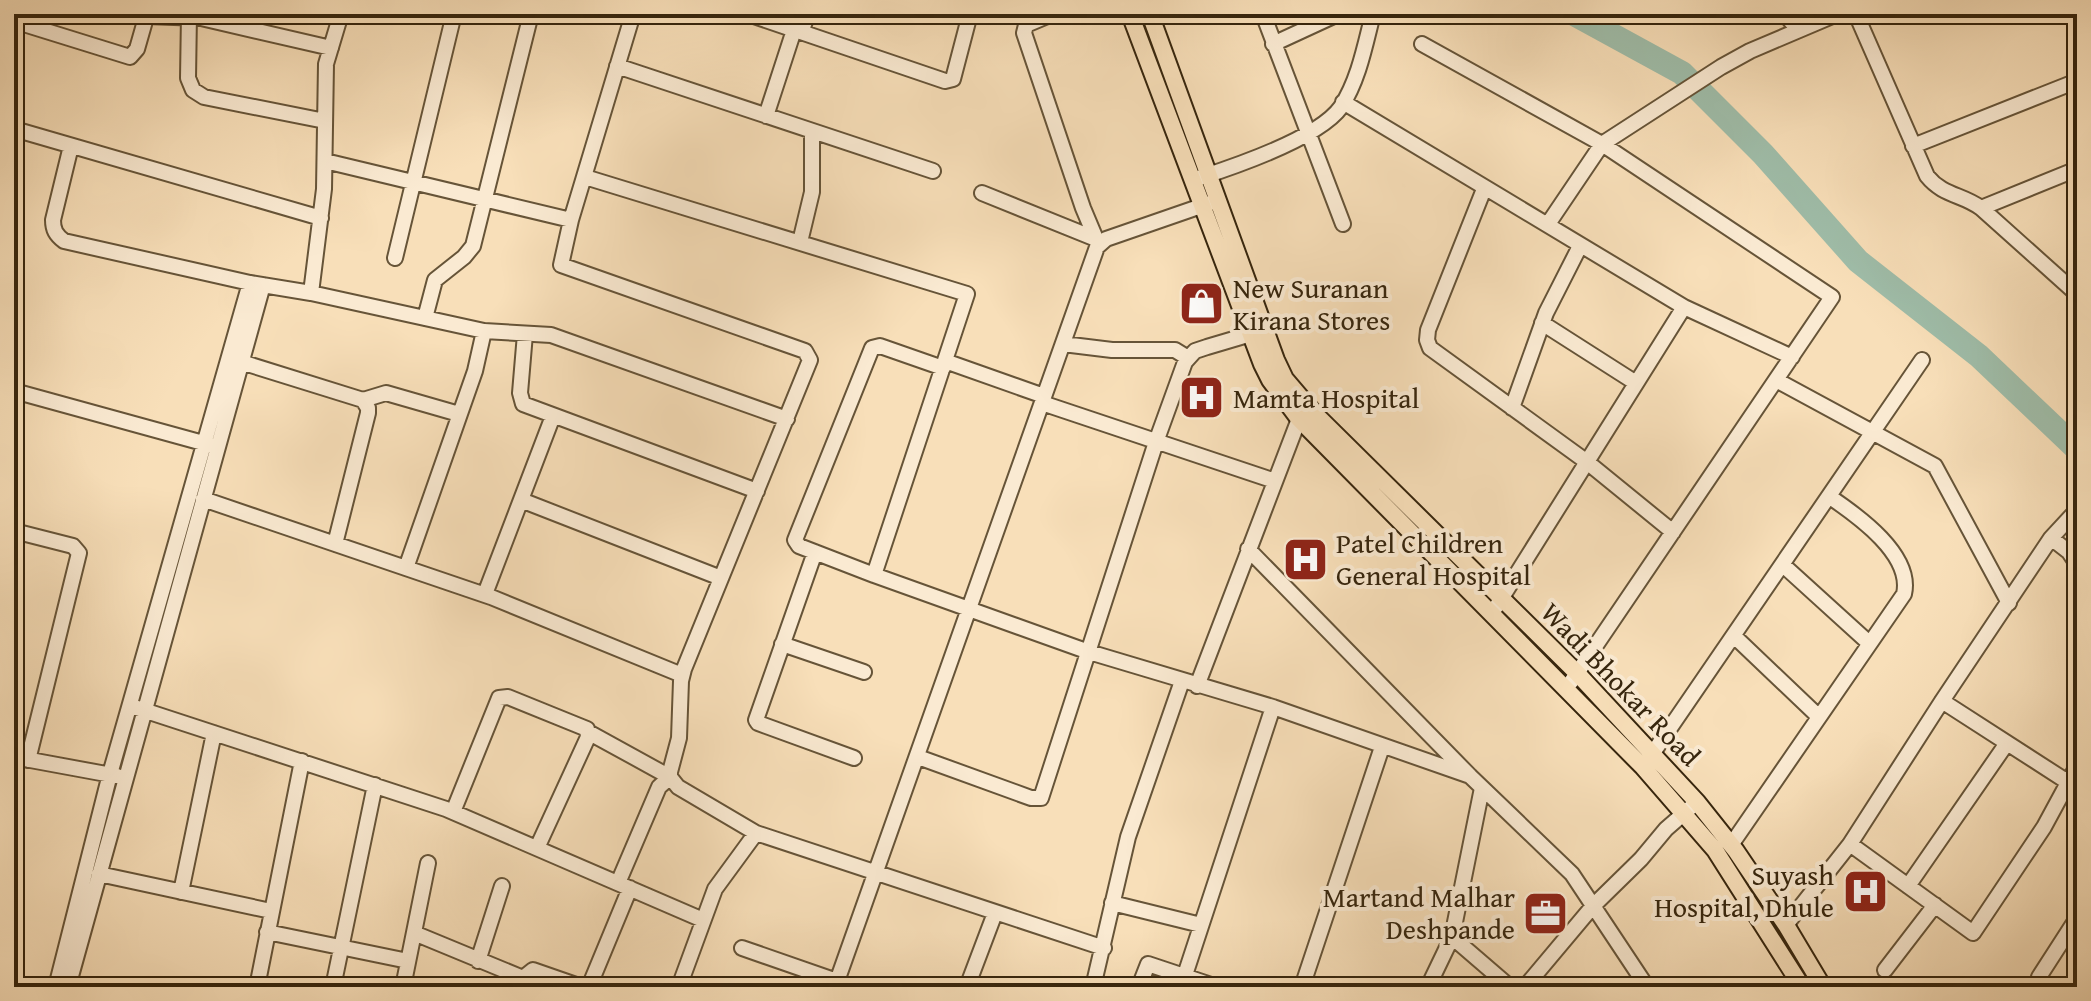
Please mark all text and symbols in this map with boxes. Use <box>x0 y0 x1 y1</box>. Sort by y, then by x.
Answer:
place label: New Suranan Kirana Stores <box>1233 267 1390 340</box>
shop icon: New Suranan Kirana Stores <box>1178 280 1226 328</box>
hospital icon: Mamta Hospital <box>1178 374 1226 422</box>
place label: Mamta Hospital <box>1233 377 1419 418</box>
place label: Patel Children General Hospital <box>1336 522 1531 595</box>
hospital icon: Patel Children General Hospital <box>1281 535 1329 583</box>
street label: Wadi Bhokar Road <box>1532 592 1711 775</box>
place label: Suyash Hospital, Dhule <box>1654 854 1834 927</box>
hospital icon: Suyash Hospital, Dhule <box>1841 867 1889 915</box>
place label: Martand Malhar Deshpande <box>1323 876 1515 949</box>
office icon: Martand Malhar Deshpande <box>1522 889 1570 937</box>

